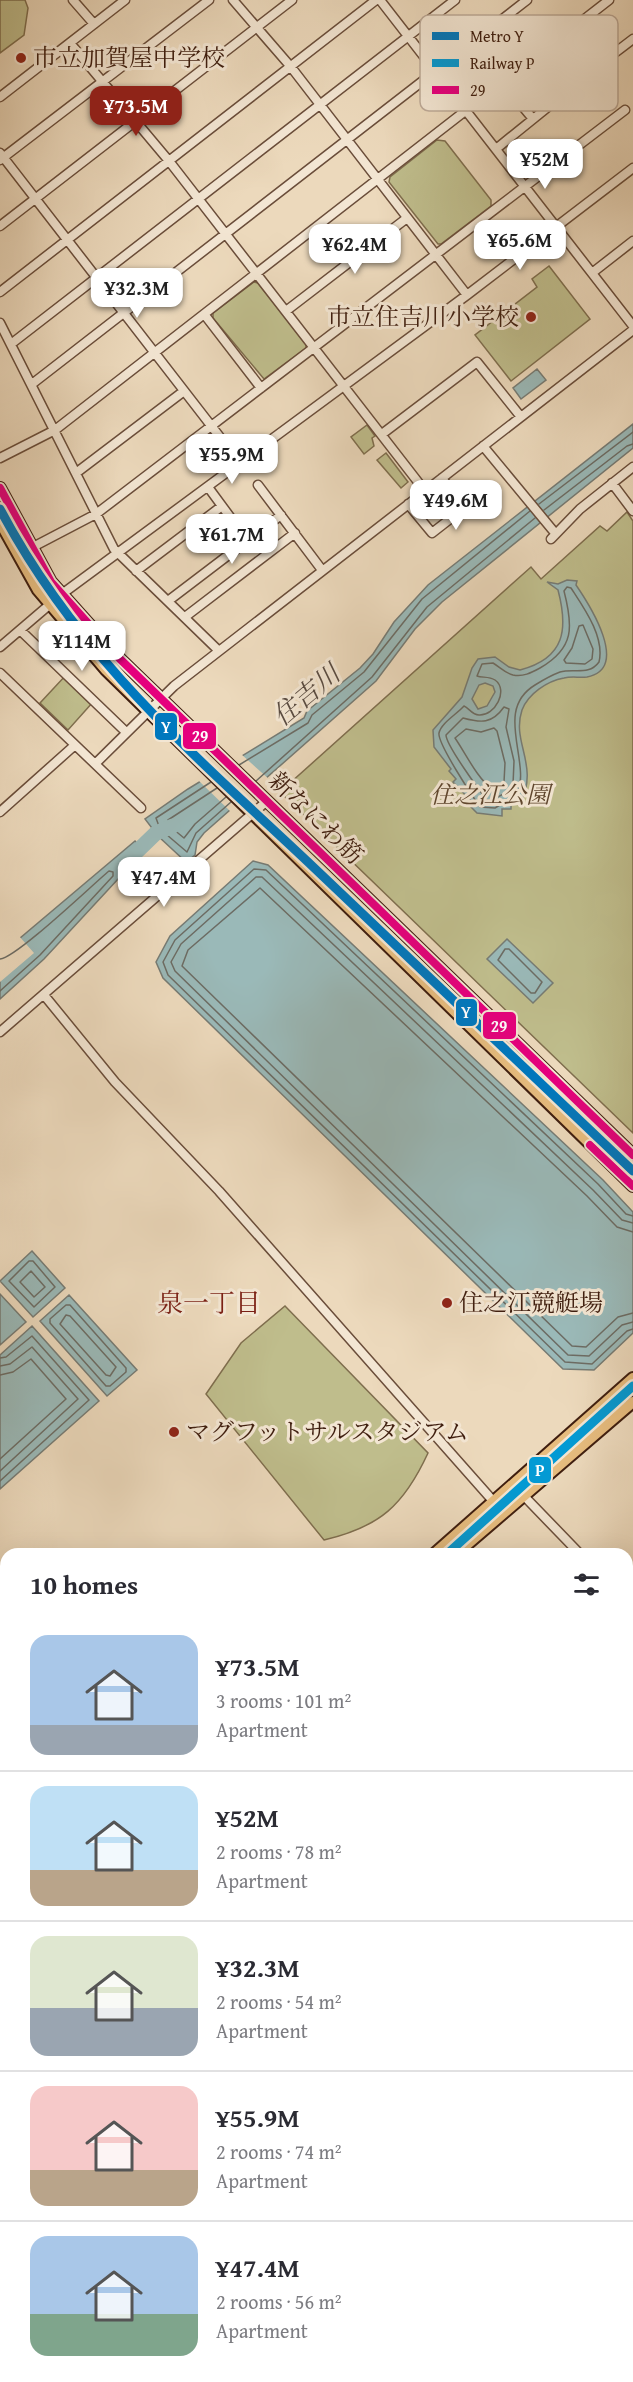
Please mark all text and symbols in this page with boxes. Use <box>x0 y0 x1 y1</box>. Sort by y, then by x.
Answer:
legend <box>420 15 618 111</box>
text: Metro Y <box>470 24 524 48</box>
place label: 市立加賀屋中学校 <box>33 40 225 75</box>
marker: 市立加賀屋中学校 <box>14 51 28 65</box>
text: Railway P <box>470 51 535 75</box>
text: 29 <box>470 78 486 102</box>
pin: ¥73.5M <box>87 86 185 137</box>
text: ¥73.5M <box>104 91 168 120</box>
pin: ¥52M <box>509 139 581 190</box>
text: ¥52M <box>521 144 569 173</box>
pin: ¥65.6M <box>471 220 569 271</box>
pin: ¥62.4M <box>306 224 404 275</box>
text: ¥65.6M <box>488 225 552 254</box>
text: ¥62.4M <box>323 229 387 258</box>
pin: ¥32.3M <box>88 268 186 319</box>
text: ¥32.3M <box>105 273 169 302</box>
place label: 市立住吉川小学校 <box>327 299 519 334</box>
marker: 市立住吉川小学校 <box>524 310 538 324</box>
pin: ¥55.9M <box>183 434 281 485</box>
text: ¥55.9M <box>200 439 264 468</box>
pin: ¥49.6M <box>407 480 505 531</box>
text: ¥49.6M <box>424 485 488 514</box>
pin: ¥61.7M <box>183 514 281 565</box>
text: ¥61.7M <box>200 519 264 548</box>
pin: ¥114M <box>40 621 124 672</box>
text: ¥114M <box>53 626 111 655</box>
water label: 住吉川 <box>263 653 350 735</box>
line badge: Y <box>154 712 178 741</box>
text: Y <box>161 715 171 739</box>
line badge: 29 <box>182 722 217 750</box>
text: 29 <box>192 724 208 748</box>
street label: 新なにわ筋 <box>261 763 372 872</box>
park label: 住之江公園 <box>430 777 554 812</box>
pin: ¥47.4M <box>115 857 213 908</box>
text: ¥47.4M <box>132 862 196 891</box>
line badge: Y <box>455 998 478 1027</box>
text: Y <box>461 1000 471 1024</box>
line badge: 29 <box>482 1011 517 1040</box>
text: 29 <box>491 1014 507 1038</box>
district label: 泉一丁目 <box>157 1283 261 1322</box>
place label: 住之江競艇場 <box>459 1285 603 1320</box>
marker: 住之江競艇場 <box>440 1296 454 1310</box>
place label: マグフットサルスタジアム <box>186 1414 469 1449</box>
marker: マグフットサルスタジアム <box>167 1425 181 1439</box>
line badge: P <box>528 1456 552 1484</box>
text: P <box>535 1458 545 1482</box>
text: 10 homes <box>30 1565 138 1604</box>
icon: filters <box>570 1568 603 1601</box>
text: ¥73.5M <box>216 1647 300 1686</box>
icon: home <box>78 1659 150 1731</box>
text: 3 rooms · 101 m² <box>216 1686 351 1715</box>
text: Apartment <box>216 1715 308 1744</box>
text: ¥52M <box>216 1798 279 1837</box>
icon: home <box>78 1810 150 1882</box>
text: 2 rooms · 78 m² <box>216 1837 342 1866</box>
text: Apartment <box>216 1866 308 1895</box>
text: ¥32.3M <box>216 1948 300 1987</box>
icon: home <box>78 1960 150 2032</box>
text: 2 rooms · 54 m² <box>216 1987 342 2016</box>
text: Apartment <box>216 2016 308 2045</box>
text: ¥55.9M <box>216 2098 300 2137</box>
icon: home <box>78 2110 150 2182</box>
text: 2 rooms · 74 m² <box>216 2137 342 2166</box>
text: Apartment <box>216 2166 308 2195</box>
text: ¥47.4M <box>216 2248 300 2287</box>
icon: home <box>78 2260 150 2332</box>
text: 2 rooms · 56 m² <box>216 2287 342 2316</box>
text: Apartment <box>216 2316 308 2345</box>

